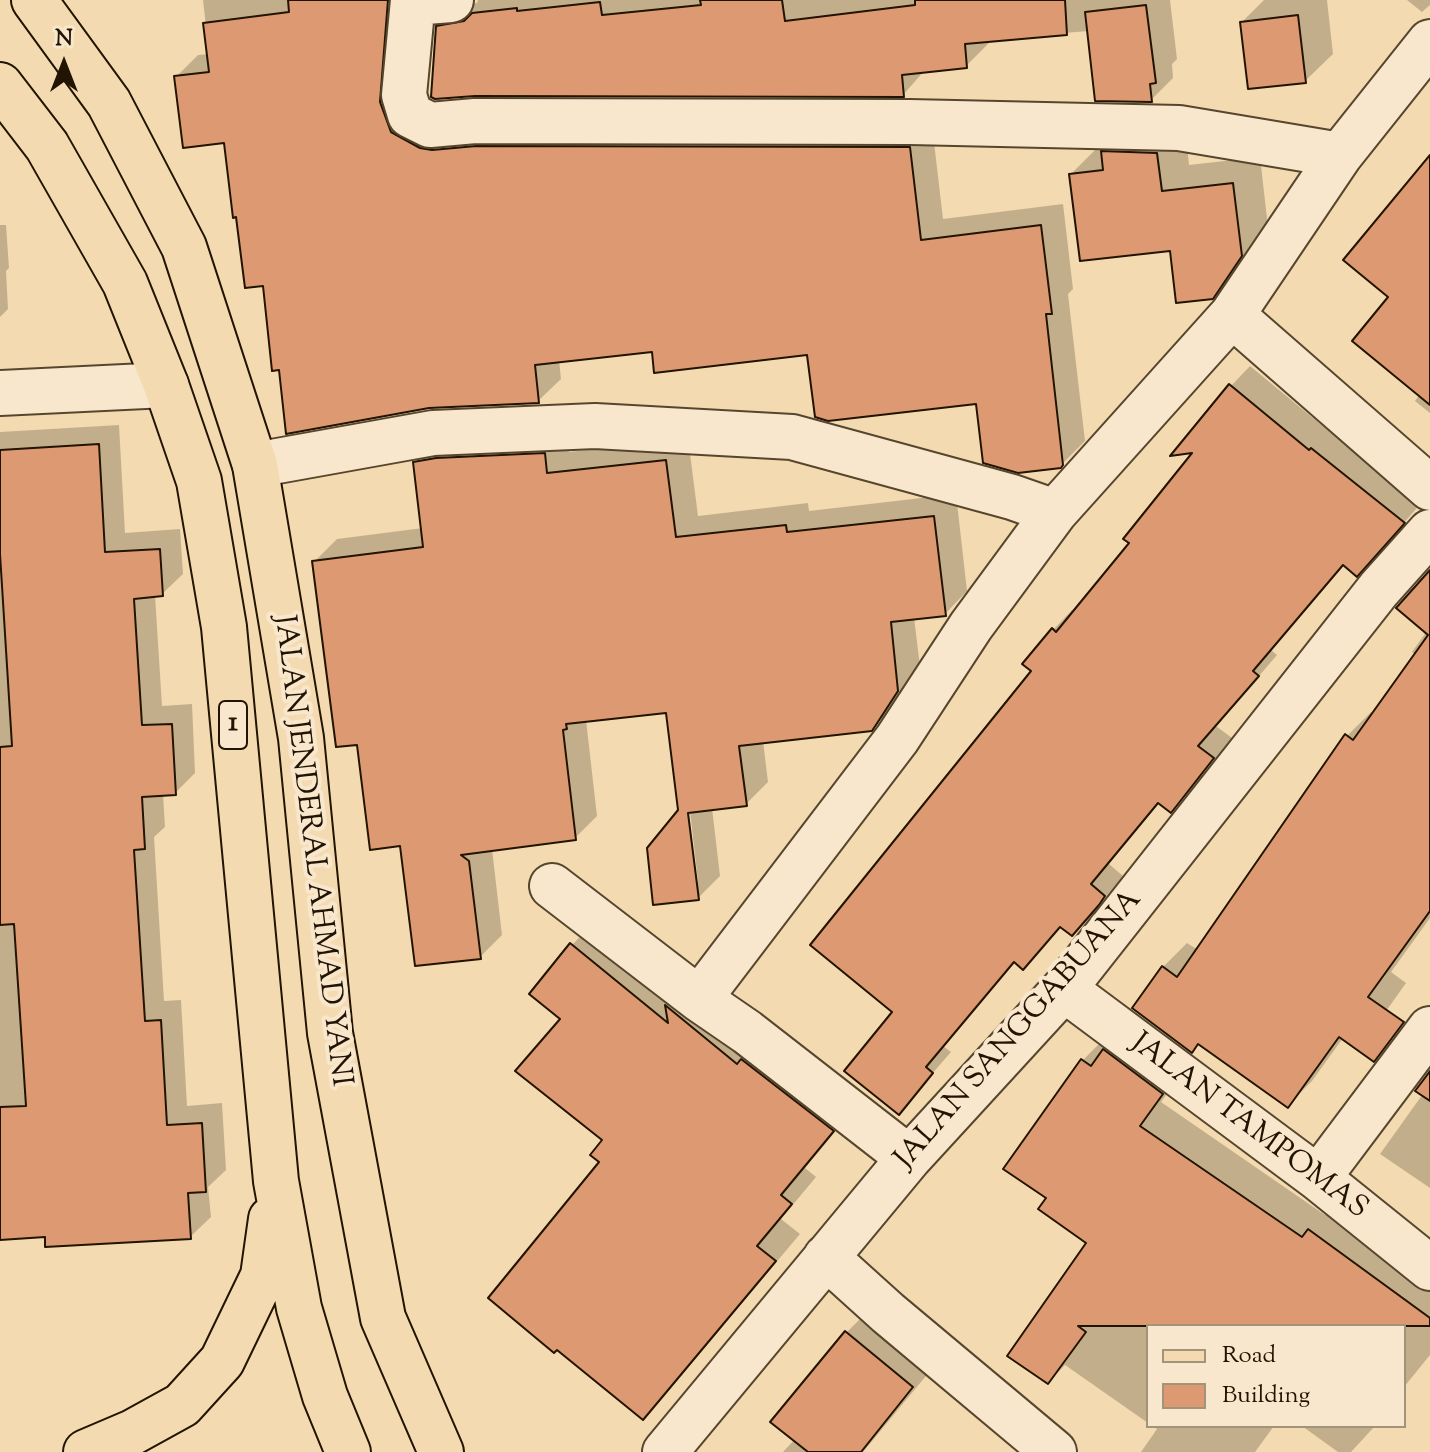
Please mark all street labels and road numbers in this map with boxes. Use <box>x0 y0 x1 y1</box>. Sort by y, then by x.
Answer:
street label: JALAN JENDERAL AHMAD YANI <box>263 613 357 1089</box>
road number: 1 <box>219 701 247 749</box>
street label: JALAN SANGGABUANA <box>889 884 1151 1178</box>
street label: JALAN TAMPOMAS <box>1122 1027 1374 1229</box>

